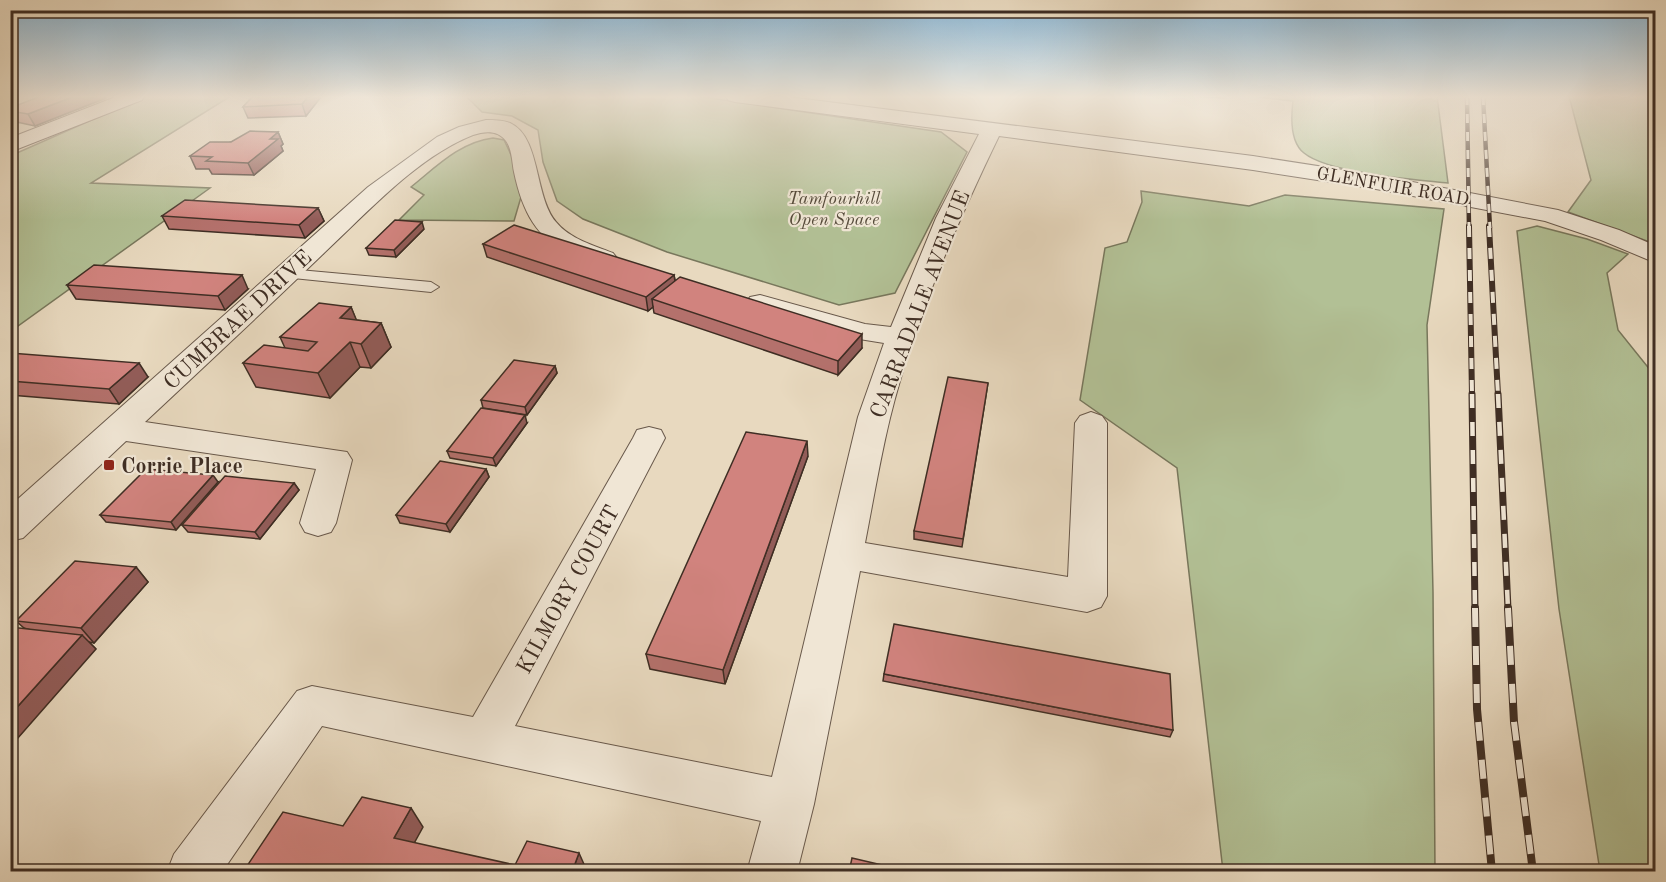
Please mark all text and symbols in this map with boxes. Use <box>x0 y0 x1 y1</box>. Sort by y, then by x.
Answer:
street label: GLENFUIR ROAD <box>1315 165 1471 209</box>
street label: CARRADALE AVENUE <box>867 188 975 422</box>
park label: Tamfourhill Open Space <box>787 190 881 229</box>
street label: CUMBRAE DRIVE <box>160 247 317 394</box>
place label: Corrie Place <box>121 456 243 478</box>
marker: Corrie Place <box>102 458 116 472</box>
street label: KILMORY COURT <box>513 502 624 678</box>

